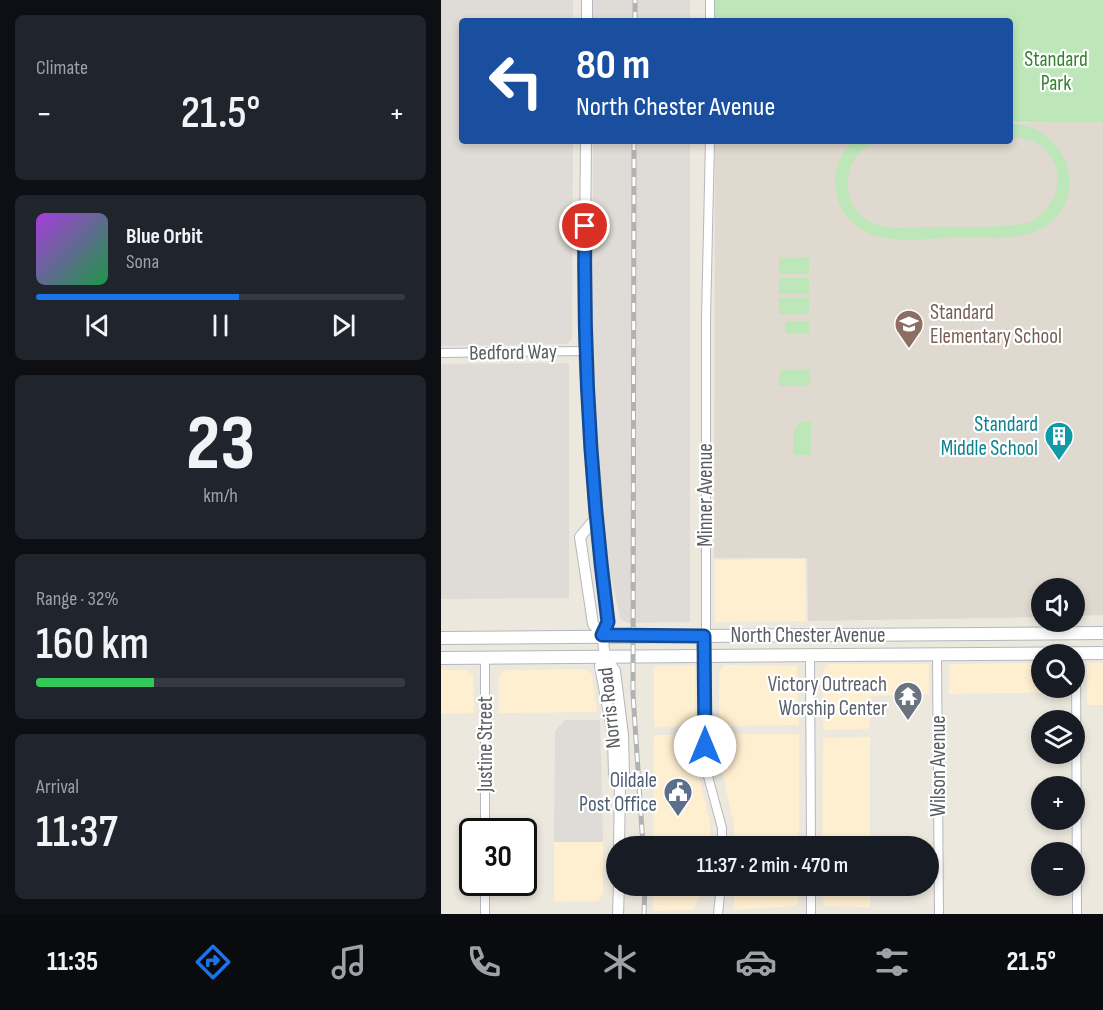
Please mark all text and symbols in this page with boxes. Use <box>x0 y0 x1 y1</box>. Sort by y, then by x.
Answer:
text: 80 m <box>576 40 650 91</box>
icon: left <box>477 42 555 120</box>
park label: Standard Park <box>1024 47 1088 96</box>
text: Climate <box>36 56 88 80</box>
text: 21.5° <box>181 86 260 141</box>
text: North Chester Avenue <box>576 91 775 123</box>
text: − <box>36 94 52 134</box>
text: + <box>389 94 405 134</box>
pin <box>559 200 610 251</box>
icon: arrive <box>568 209 601 242</box>
text: Blue Orbit <box>126 223 203 250</box>
text: Sona <box>126 250 159 274</box>
place label: Standard Elementary School <box>930 300 1062 349</box>
school or university icon: Standard Elementary School <box>893 308 925 350</box>
icon: previous <box>81 309 114 342</box>
icon: pause <box>204 309 237 342</box>
icon: next <box>327 309 360 342</box>
street label: Bedford Way <box>469 339 557 366</box>
text: 23 <box>186 398 255 491</box>
place label: Standard Middle School <box>941 412 1038 461</box>
building icon: Standard Middle School <box>1043 420 1075 462</box>
street label: Minner Avenue <box>693 443 718 547</box>
text: km/h <box>203 484 238 508</box>
map controls <box>1031 578 1085 896</box>
button: sound <box>1031 578 1085 632</box>
text: Range · 32% <box>36 587 119 611</box>
text: 160 km <box>36 617 149 672</box>
street label: North Chester Avenue <box>731 623 885 648</box>
button: search <box>1031 644 1085 698</box>
street label: Norris Road <box>593 666 626 750</box>
place label: Victory Outreach Worship Center <box>768 672 887 721</box>
temple icon: Victory Outreach Worship Center <box>892 680 924 722</box>
street label: Justine Street <box>473 696 498 793</box>
button: layers <box>1031 710 1085 764</box>
position arrow <box>673 714 737 778</box>
street label: Wilson Avenue <box>926 715 951 817</box>
place label: Oildale Post Office <box>579 768 657 817</box>
text: Arrival <box>36 775 79 799</box>
public building icon: Oildale Post Office <box>662 776 694 818</box>
button: + <box>1031 776 1085 830</box>
text: 11:37 <box>36 805 118 860</box>
speed limit sign: 30 <box>459 818 537 896</box>
button: − <box>1031 842 1085 896</box>
text: 11:37 · 2 min · 470 m <box>697 852 848 879</box>
icon: directions <box>192 941 234 983</box>
icon: music <box>328 941 370 983</box>
icon: phone <box>463 941 505 983</box>
icon: climate <box>599 941 641 983</box>
icon: car <box>735 941 777 983</box>
icon: filters <box>871 941 913 983</box>
text: 11:35 <box>47 946 98 978</box>
text: 21.5° <box>1007 946 1056 978</box>

